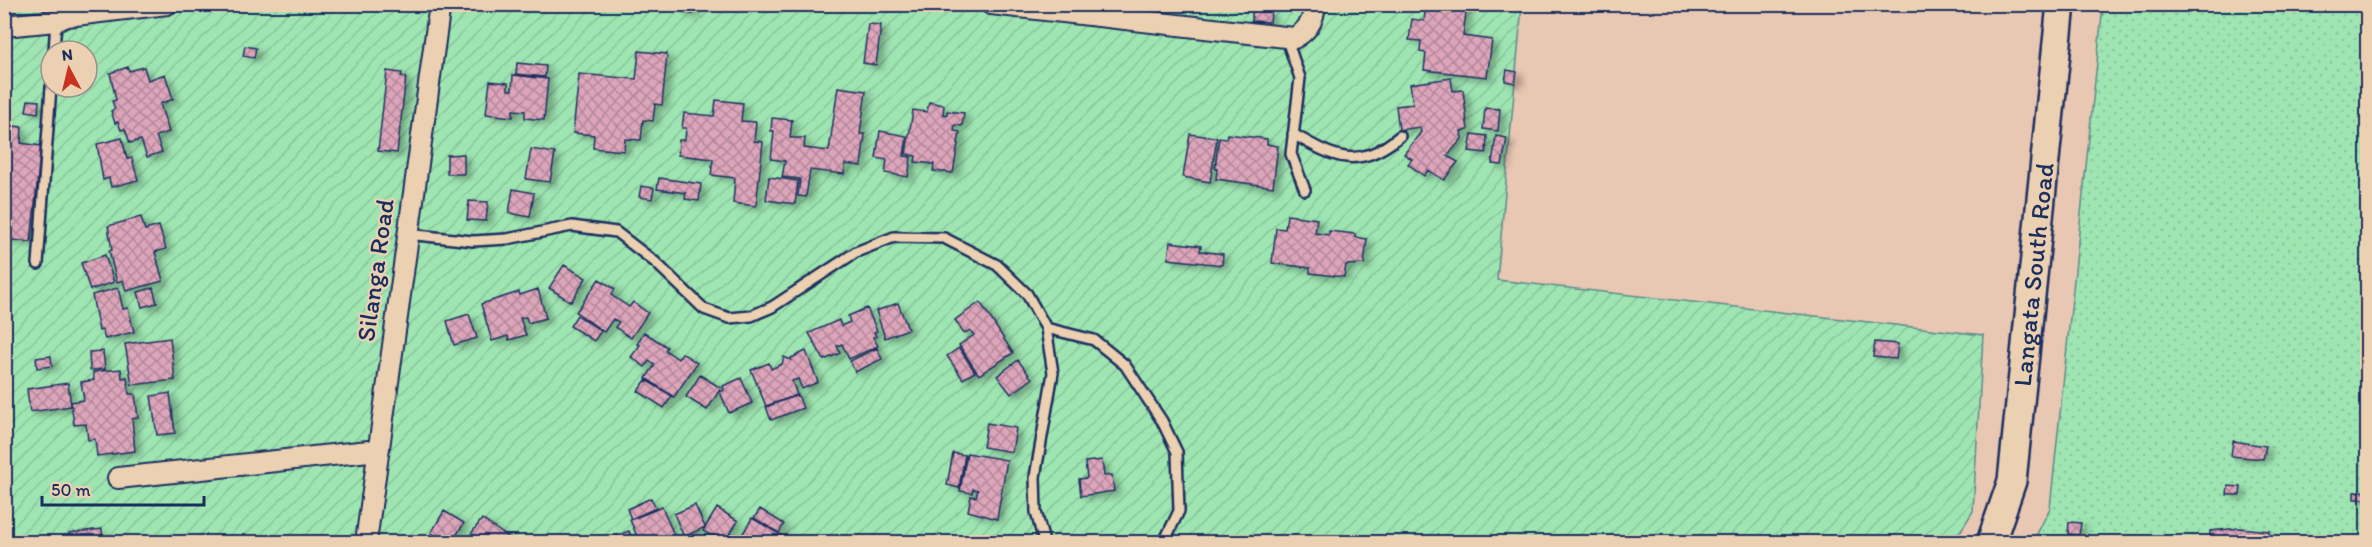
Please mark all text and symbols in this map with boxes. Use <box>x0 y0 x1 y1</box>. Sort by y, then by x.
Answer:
north arrow <box>39 39 99 99</box>
text: N <box>61 45 74 65</box>
street label: Langata South Road <box>2006 161 2061 388</box>
street label: Silanga Road <box>349 196 401 344</box>
scale bar <box>42 469 204 507</box>
text: 50 m <box>51 479 91 501</box>

